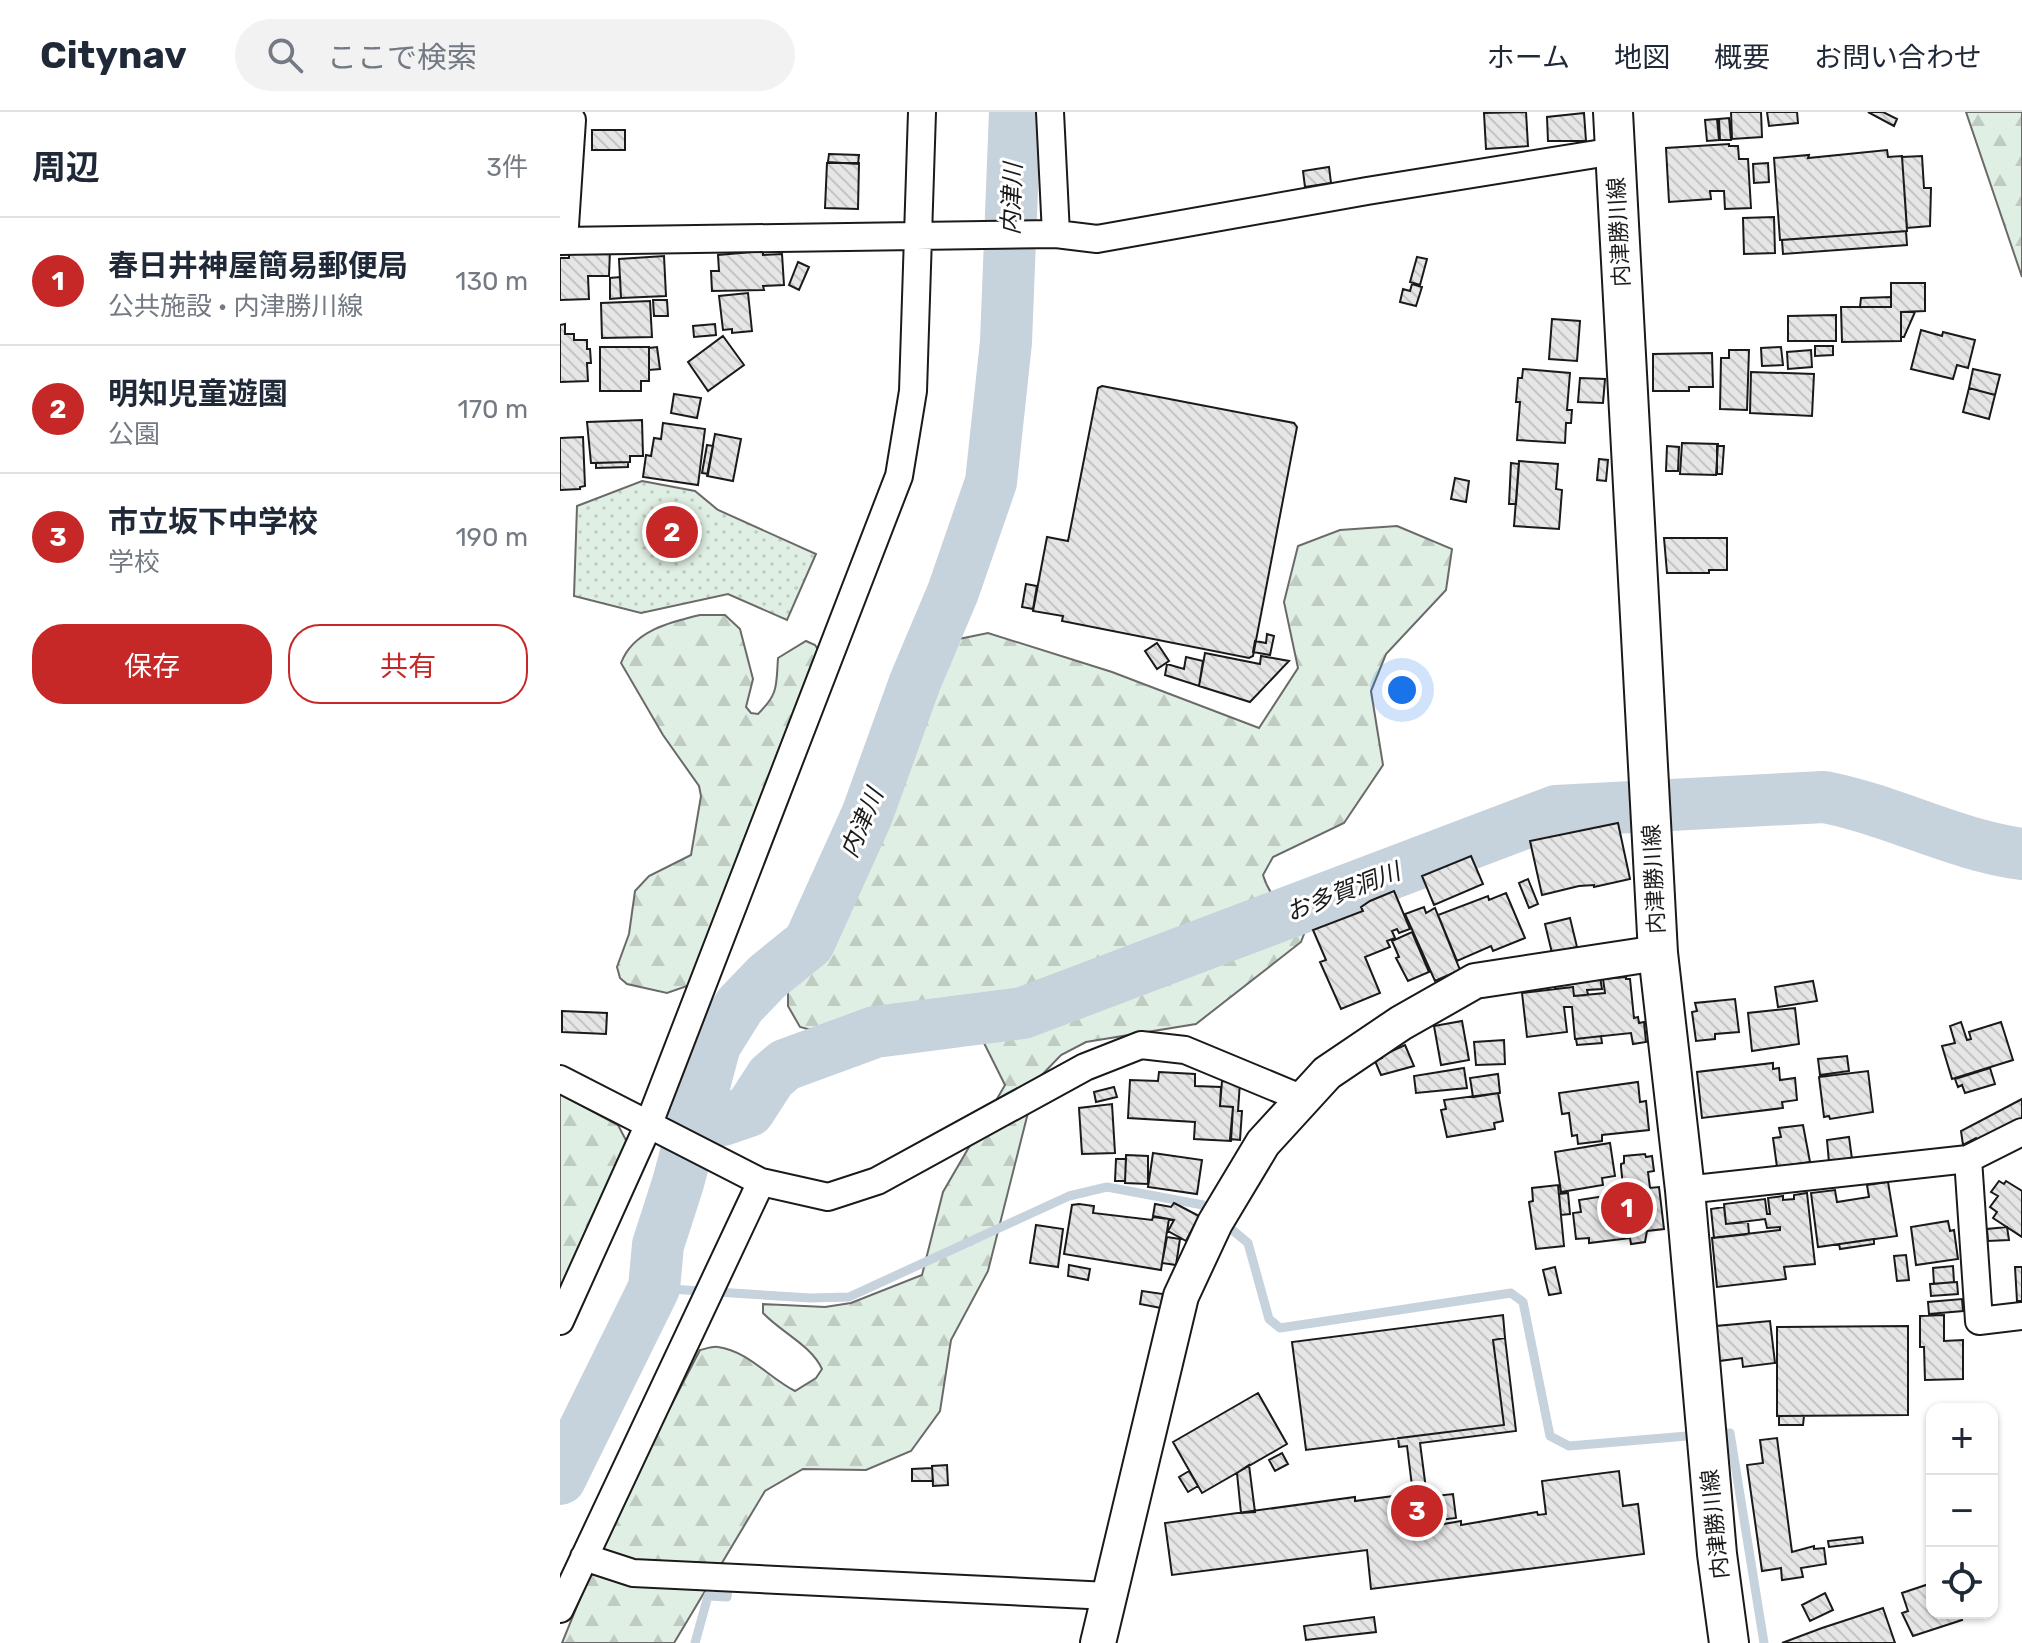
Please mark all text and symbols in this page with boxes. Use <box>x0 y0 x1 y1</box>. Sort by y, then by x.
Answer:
search box <box>235 19 795 91</box>
text: Citynav <box>40 32 187 78</box>
icon: search <box>263 33 307 77</box>
text: ここで検索 <box>327 40 477 76</box>
text: ホーム <box>1487 41 1570 74</box>
text: 地図 <box>1614 41 1670 74</box>
text: 概要 <box>1714 41 1770 74</box>
text: お問い合わせ <box>1814 41 1982 74</box>
text: 周辺 <box>32 147 100 188</box>
text: 3件 <box>486 152 528 183</box>
water label: 内津川 <box>997 160 1027 235</box>
street label: 内津勝川線 <box>1603 176 1635 288</box>
text: 春日井神屋簡易郵便局 <box>108 248 408 284</box>
text: 1 <box>52 266 64 297</box>
text: 130 m <box>455 266 528 297</box>
text: 公共施設 · 内津勝川線 <box>108 291 363 322</box>
text: 明知児童遊園 <box>108 376 288 412</box>
text: 2 <box>50 394 66 425</box>
text: 170 m <box>458 394 528 425</box>
text: 公園 <box>108 419 160 450</box>
pin: 2 <box>646 502 698 562</box>
text: 市立坂下中学校 <box>108 504 318 540</box>
text: 3 <box>49 522 67 553</box>
text: 190 m <box>455 522 528 553</box>
text: 学校 <box>108 547 160 578</box>
button: 保存 <box>32 624 272 704</box>
button: 共有 <box>288 624 528 704</box>
your location <box>1382 670 1422 710</box>
water label: 内津川 <box>835 782 890 862</box>
street label: 内津勝川線 <box>1638 823 1670 935</box>
water label: お多賀洞川 <box>1282 856 1407 927</box>
pin: 1 <box>1601 1178 1653 1238</box>
map controls <box>1926 1403 1998 1619</box>
button: + <box>1926 1403 1998 1475</box>
street label: 内津勝川線 <box>1696 1468 1734 1580</box>
button: − <box>1926 1475 1998 1547</box>
pin: 3 <box>1391 1481 1443 1541</box>
button: locate <box>1926 1547 1998 1619</box>

